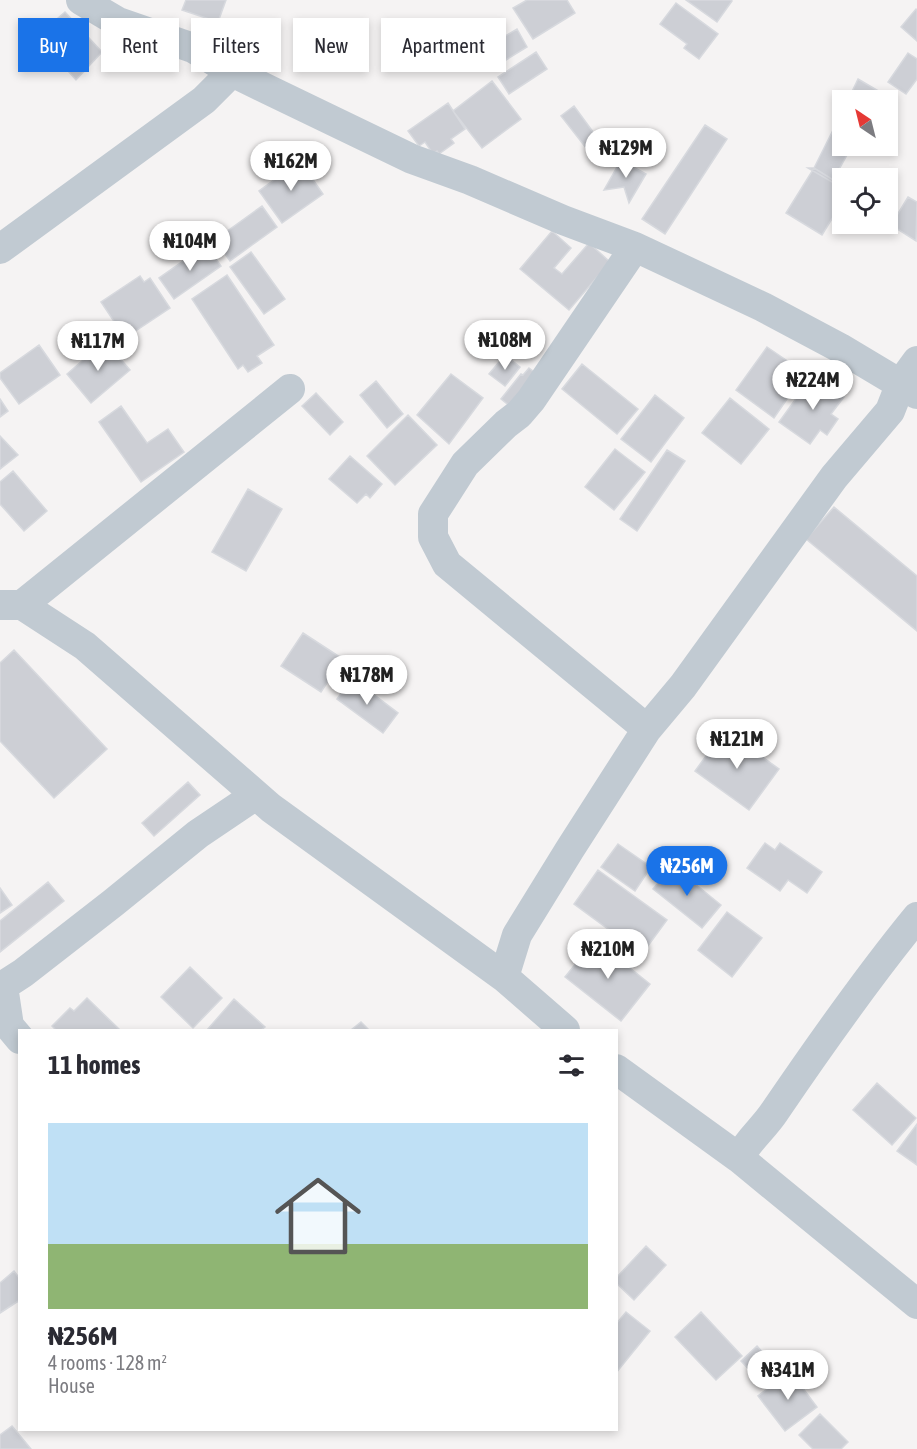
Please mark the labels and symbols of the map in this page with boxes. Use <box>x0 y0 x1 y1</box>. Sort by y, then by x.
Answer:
north arrow <box>832 90 898 156</box>
pin: ₦129M <box>584 128 668 179</box>
pin: ₦162M <box>249 141 333 192</box>
pin: ₦104M <box>148 221 232 272</box>
pin: ₦108M <box>463 320 547 371</box>
pin: ₦117M <box>56 321 140 372</box>
pin: ₦224M <box>771 360 855 411</box>
pin: ₦178M <box>325 655 409 706</box>
pin: ₦121M <box>695 719 779 770</box>
pin: ₦256M <box>645 846 729 897</box>
pin: ₦210M <box>566 929 650 980</box>
pin: ₦341M <box>746 1350 830 1401</box>

